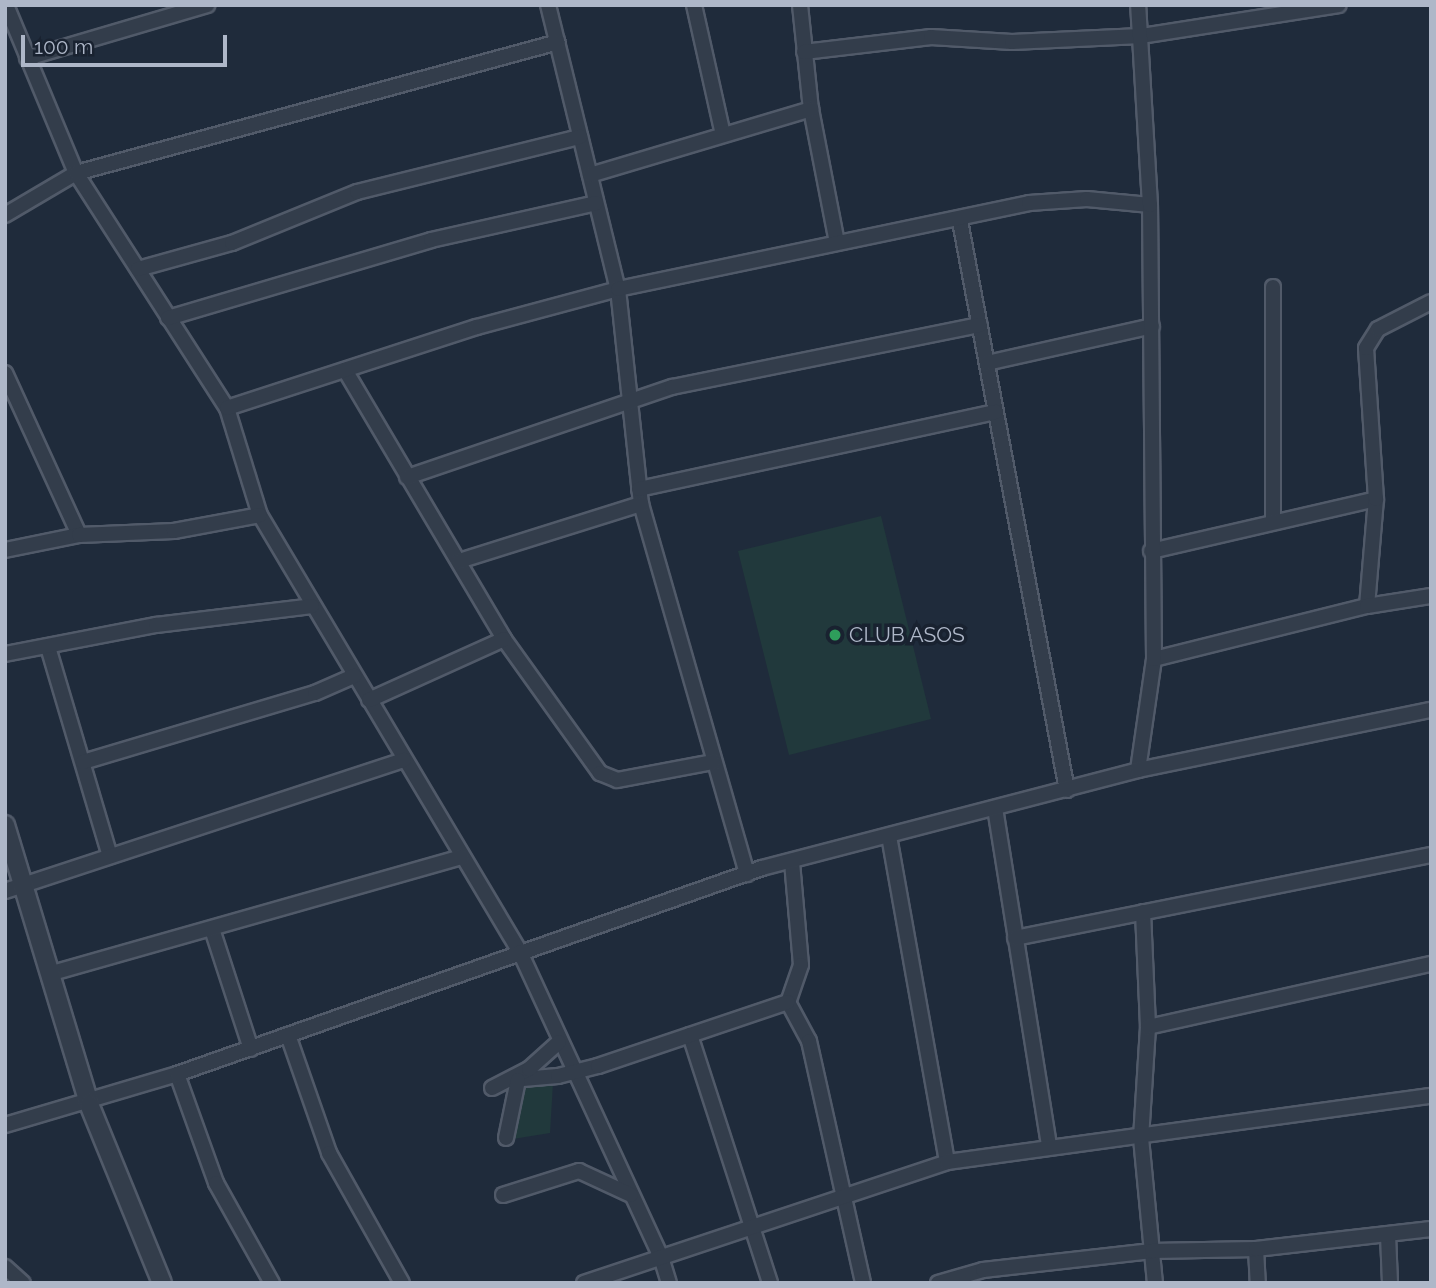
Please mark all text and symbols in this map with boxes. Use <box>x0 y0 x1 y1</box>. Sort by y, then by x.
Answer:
scale bar <box>24 21 231 65</box>
text: 100 m <box>34 34 93 59</box>
place label: CLUB ASOS <box>849 622 965 648</box>
marker: CLUB ASOS <box>827 627 843 643</box>

